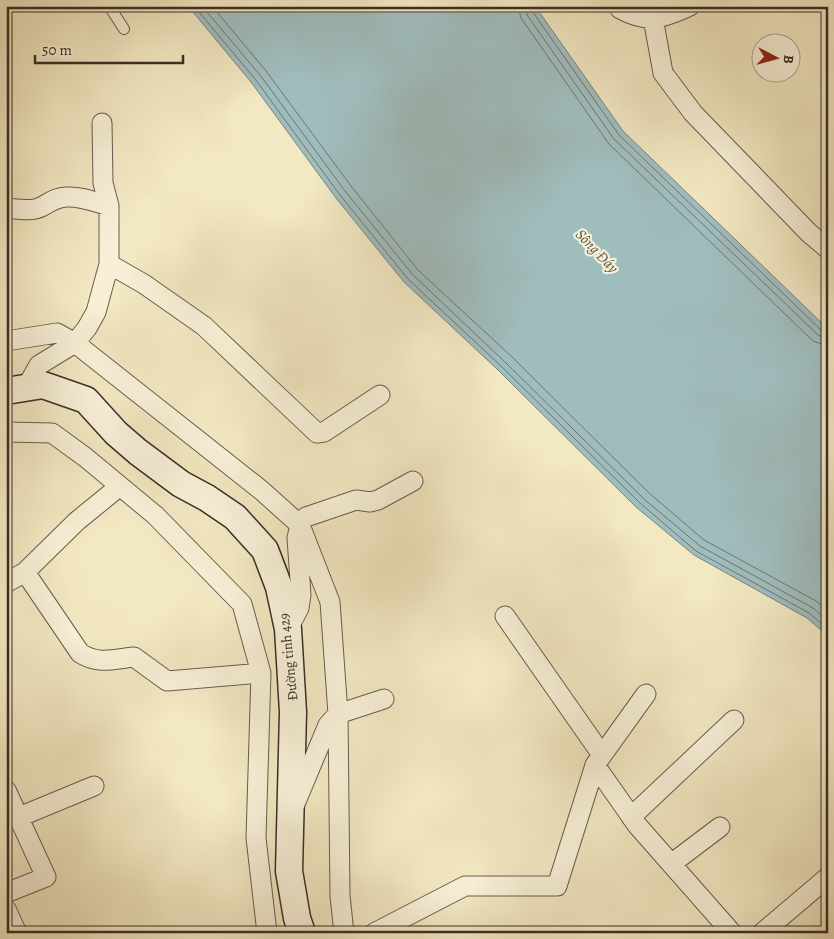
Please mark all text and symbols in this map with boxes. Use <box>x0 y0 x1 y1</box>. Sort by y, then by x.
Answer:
scale bar <box>35 32 182 64</box>
north arrow <box>752 32 802 82</box>
text: 50 m <box>42 40 72 60</box>
text: B <box>779 54 798 65</box>
water label: Sông Đáy <box>571 225 623 278</box>
street label: Đường tỉnh 429 <box>274 612 303 702</box>

